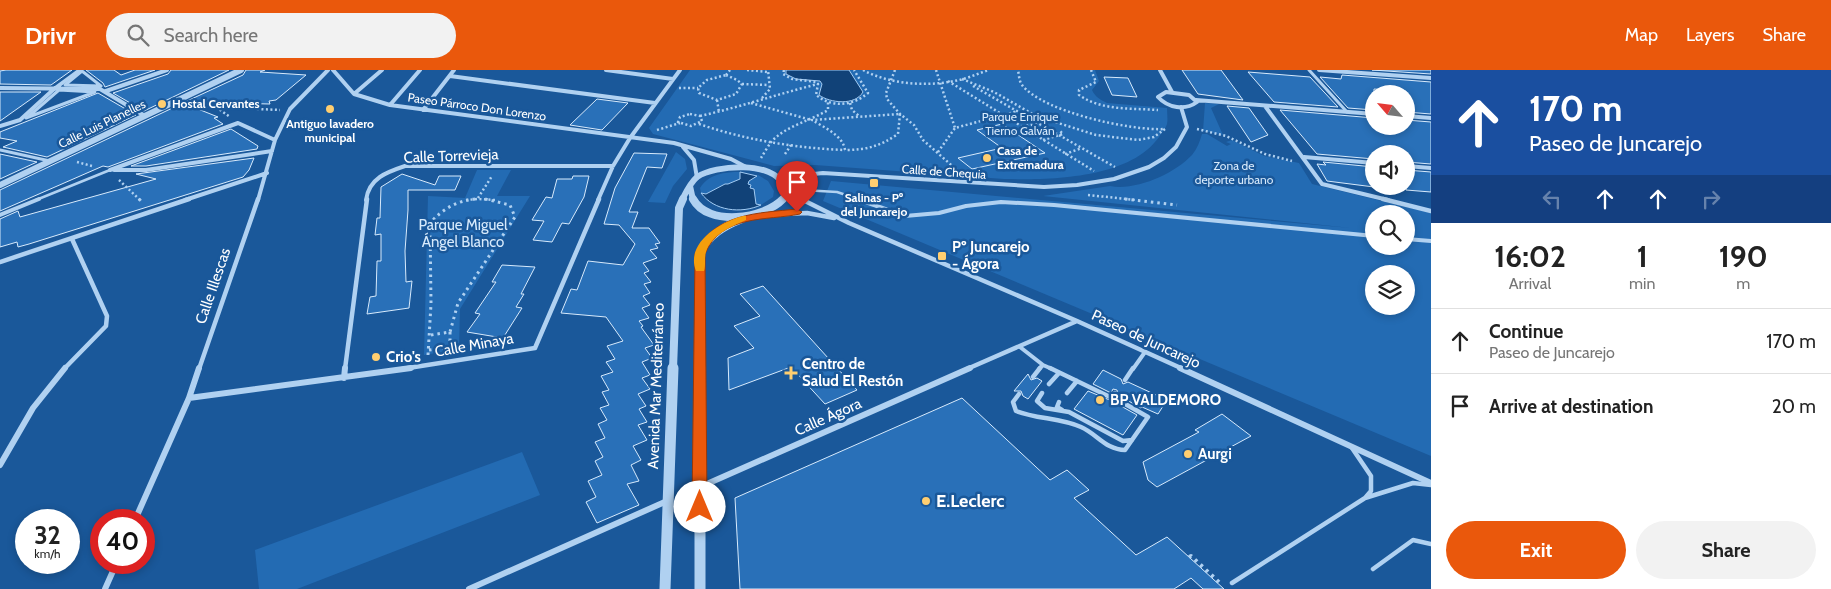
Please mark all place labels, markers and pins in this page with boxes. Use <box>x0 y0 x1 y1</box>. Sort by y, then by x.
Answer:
place label: Hostal Cervantes <box>172 96 260 111</box>
marker: Hostal Cervantes <box>156 98 168 110</box>
marker: Antiguo lavadero municipal <box>324 103 336 115</box>
place label: Antiguo lavadero municipal <box>286 116 374 145</box>
place label: Casa de Extremadura <box>997 143 1064 172</box>
marker: Casa de Extremadura <box>981 152 993 164</box>
pin <box>776 161 818 212</box>
marker: Salinas - Pº del Juncarejo <box>868 177 880 189</box>
place label: Salinas - Pº del Juncarejo <box>841 190 907 219</box>
place label: Pº Juncarejo - Ágora <box>952 238 1030 273</box>
marker: Pº Juncarejo - Ágora <box>936 250 948 262</box>
place label: Crio's <box>386 348 421 366</box>
marker: Crio's <box>370 351 382 363</box>
place label: Centro de Salud El Restón <box>802 355 903 390</box>
marker: Centro de Salud El Restón <box>784 366 798 380</box>
place label: BP VALDEMORO <box>1110 391 1221 409</box>
marker: BP VALDEMORO <box>1094 394 1106 406</box>
place label: Aurgi <box>1198 445 1232 463</box>
marker: Aurgi <box>1182 448 1194 460</box>
place label: E.Leclerc <box>936 490 1004 512</box>
marker: E.Leclerc <box>920 495 932 507</box>

